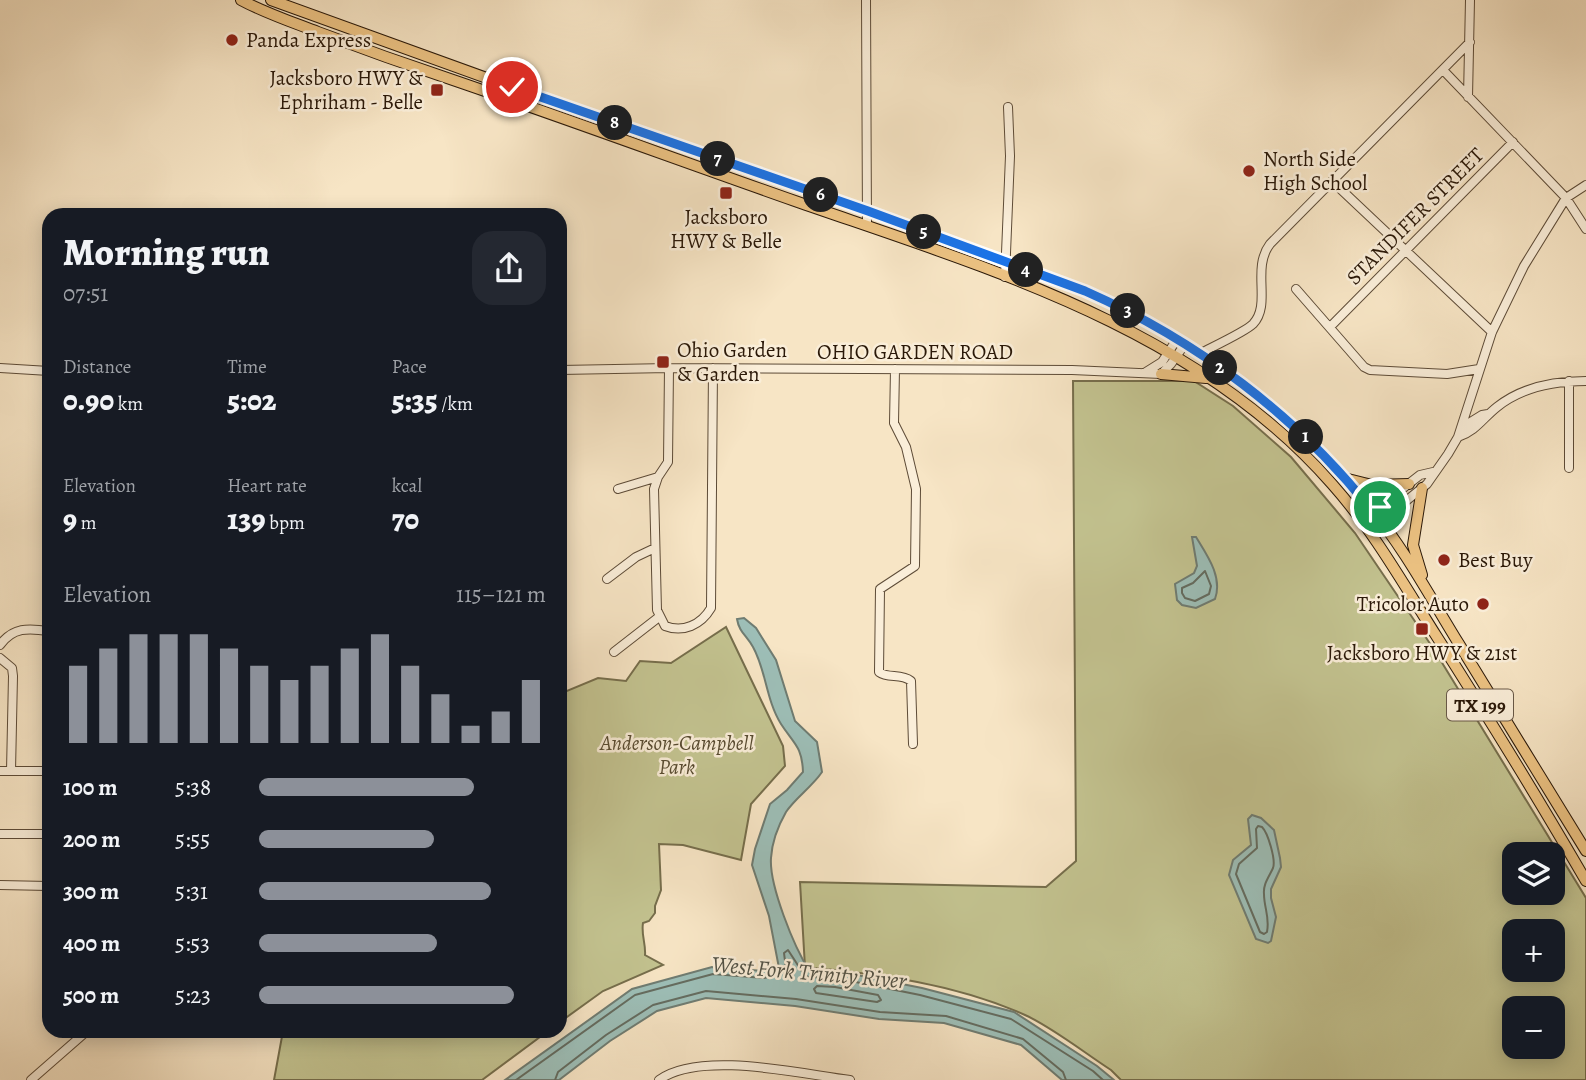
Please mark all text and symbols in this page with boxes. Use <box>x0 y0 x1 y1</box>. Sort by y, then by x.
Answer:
place label: Panda Express <box>246 26 371 54</box>
marker: Panda Express <box>224 32 240 48</box>
pin <box>482 57 542 117</box>
place label: Jacksboro HWY & Ephriham - Belle <box>269 64 423 116</box>
icon: check <box>493 68 531 106</box>
marker: Jacksboro HWY & Ephriham - Belle <box>429 82 445 98</box>
pin: 8 <box>598 106 632 140</box>
text: 8 <box>610 109 619 135</box>
street label: STANDIFER STREET <box>1340 141 1490 291</box>
pin: 7 <box>700 142 736 176</box>
text: 7 <box>713 145 722 171</box>
place label: North Side High School <box>1263 145 1367 197</box>
marker: North Side High School <box>1241 163 1257 179</box>
pin: 6 <box>804 178 838 212</box>
text: 6 <box>816 181 825 207</box>
marker: Jacksboro HWY & Belle <box>718 185 734 201</box>
place label: Jacksboro HWY & Belle <box>670 203 782 255</box>
pin: 5 <box>906 215 942 250</box>
text: 5 <box>919 218 928 244</box>
text: Morning run <box>63 226 270 278</box>
button: share <box>472 231 546 305</box>
pin: 4 <box>1009 252 1044 288</box>
text: 4 <box>1021 256 1030 282</box>
text: 07:51 <box>63 278 108 309</box>
pin: 3 <box>1110 294 1146 328</box>
text: 3 <box>1123 297 1132 323</box>
place label: Ohio Garden & Garden <box>677 336 787 388</box>
street label: OHIO GARDEN ROAD <box>817 338 1013 366</box>
pin: 2 <box>1202 350 1238 386</box>
text: Distance <box>63 354 131 380</box>
text: Time <box>227 354 267 380</box>
text: Pace <box>392 354 427 380</box>
marker: Ohio Garden & Garden <box>655 354 671 370</box>
text: 2 <box>1215 354 1224 380</box>
text: 0.90 <box>63 380 114 420</box>
text: 5:02 <box>227 380 276 420</box>
text: 5:35 <box>392 380 437 420</box>
text: km <box>114 391 143 417</box>
text: /km <box>437 391 473 417</box>
pin: 1 <box>1288 420 1324 454</box>
text: 1 <box>1302 423 1309 449</box>
text: Elevation <box>63 473 136 499</box>
text: Heart rate <box>227 473 307 499</box>
text: kcal <box>392 473 422 499</box>
pin <box>1350 477 1410 537</box>
icon: arrive <box>1361 488 1399 526</box>
text: 9 <box>63 499 77 539</box>
text: 139 <box>227 499 266 539</box>
text: 70 <box>392 499 419 539</box>
text: m <box>77 510 97 536</box>
text: bpm <box>266 510 305 536</box>
place label: Best Buy <box>1458 546 1533 574</box>
marker: Best Buy <box>1436 552 1452 568</box>
text: Elevation <box>63 579 151 610</box>
text: 115–121 m <box>456 579 546 610</box>
place label: Tricolor Auto <box>1357 590 1469 618</box>
marker: Tricolor Auto <box>1475 596 1491 612</box>
marker: Jacksboro HWY & 21st <box>1414 621 1430 637</box>
place label: Jacksboro HWY & 21st <box>1327 639 1517 667</box>
road number: TX 199 <box>1447 690 1513 720</box>
park label: Anderson-Campbell Park <box>599 729 754 781</box>
text: 100 m <box>63 772 118 803</box>
text: 5:38 <box>175 772 211 803</box>
text: 200 m <box>63 824 121 855</box>
text: 5:55 <box>175 824 210 855</box>
map controls <box>1502 842 1565 1059</box>
button: layers <box>1502 842 1565 905</box>
text: 300 m <box>63 876 119 907</box>
text: 5:31 <box>175 876 208 907</box>
button: + <box>1502 919 1565 982</box>
text: 400 m <box>63 928 120 959</box>
text: 5:53 <box>175 928 210 959</box>
water label: West Fork Trinity River <box>710 949 909 997</box>
text: 500 m <box>63 980 119 1011</box>
text: 5:23 <box>175 980 211 1011</box>
button: − <box>1502 996 1565 1059</box>

